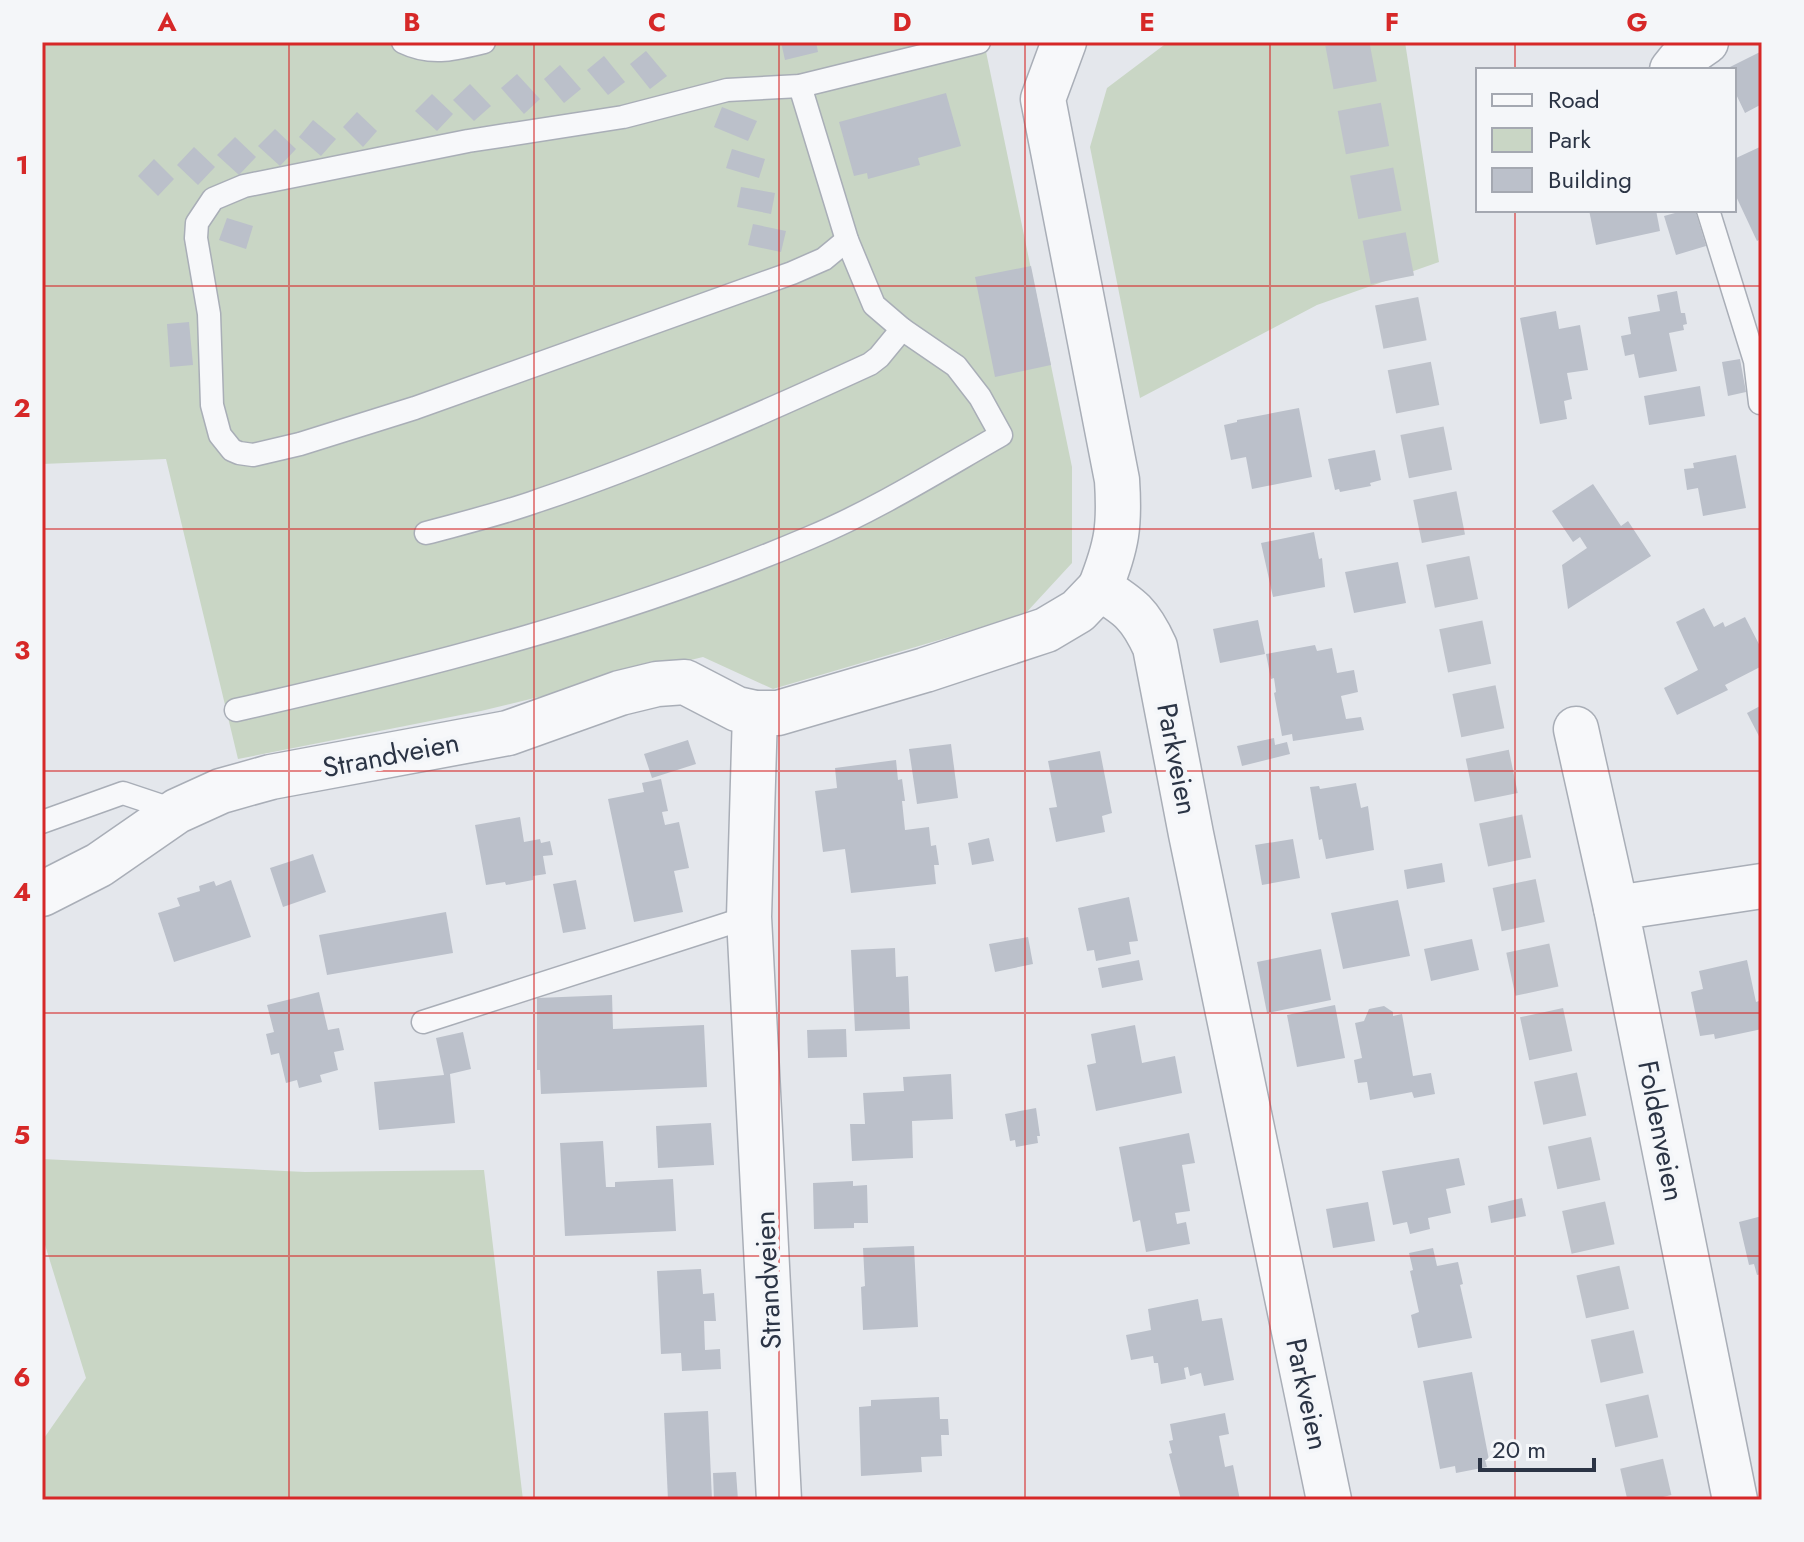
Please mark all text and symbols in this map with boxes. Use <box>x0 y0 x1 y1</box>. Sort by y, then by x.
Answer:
text: A <box>156 3 177 41</box>
text: B <box>403 3 421 41</box>
text: C <box>648 3 666 41</box>
text: D <box>892 3 912 41</box>
text: E <box>1139 3 1155 41</box>
text: F <box>1385 3 1399 41</box>
text: G <box>1626 3 1648 41</box>
legend <box>1476 68 1736 212</box>
text: Road <box>1548 82 1600 117</box>
text: Park <box>1548 122 1591 157</box>
text: 1 <box>15 146 29 184</box>
text: Building <box>1548 162 1632 197</box>
text: 2 <box>13 389 31 427</box>
text: 3 <box>14 631 30 669</box>
street label: Parkveien <box>1146 700 1208 818</box>
street label: Strandveien <box>319 722 463 788</box>
text: 4 <box>13 873 31 911</box>
street label: Foldenveien <box>1627 1057 1695 1205</box>
text: 5 <box>14 1116 30 1154</box>
street label: Strandveien <box>744 1210 792 1350</box>
street label: Parkveien <box>1275 1334 1339 1454</box>
text: 6 <box>13 1358 31 1396</box>
scale bar <box>1480 1422 1594 1472</box>
text: 20 m <box>1492 1432 1546 1467</box>

